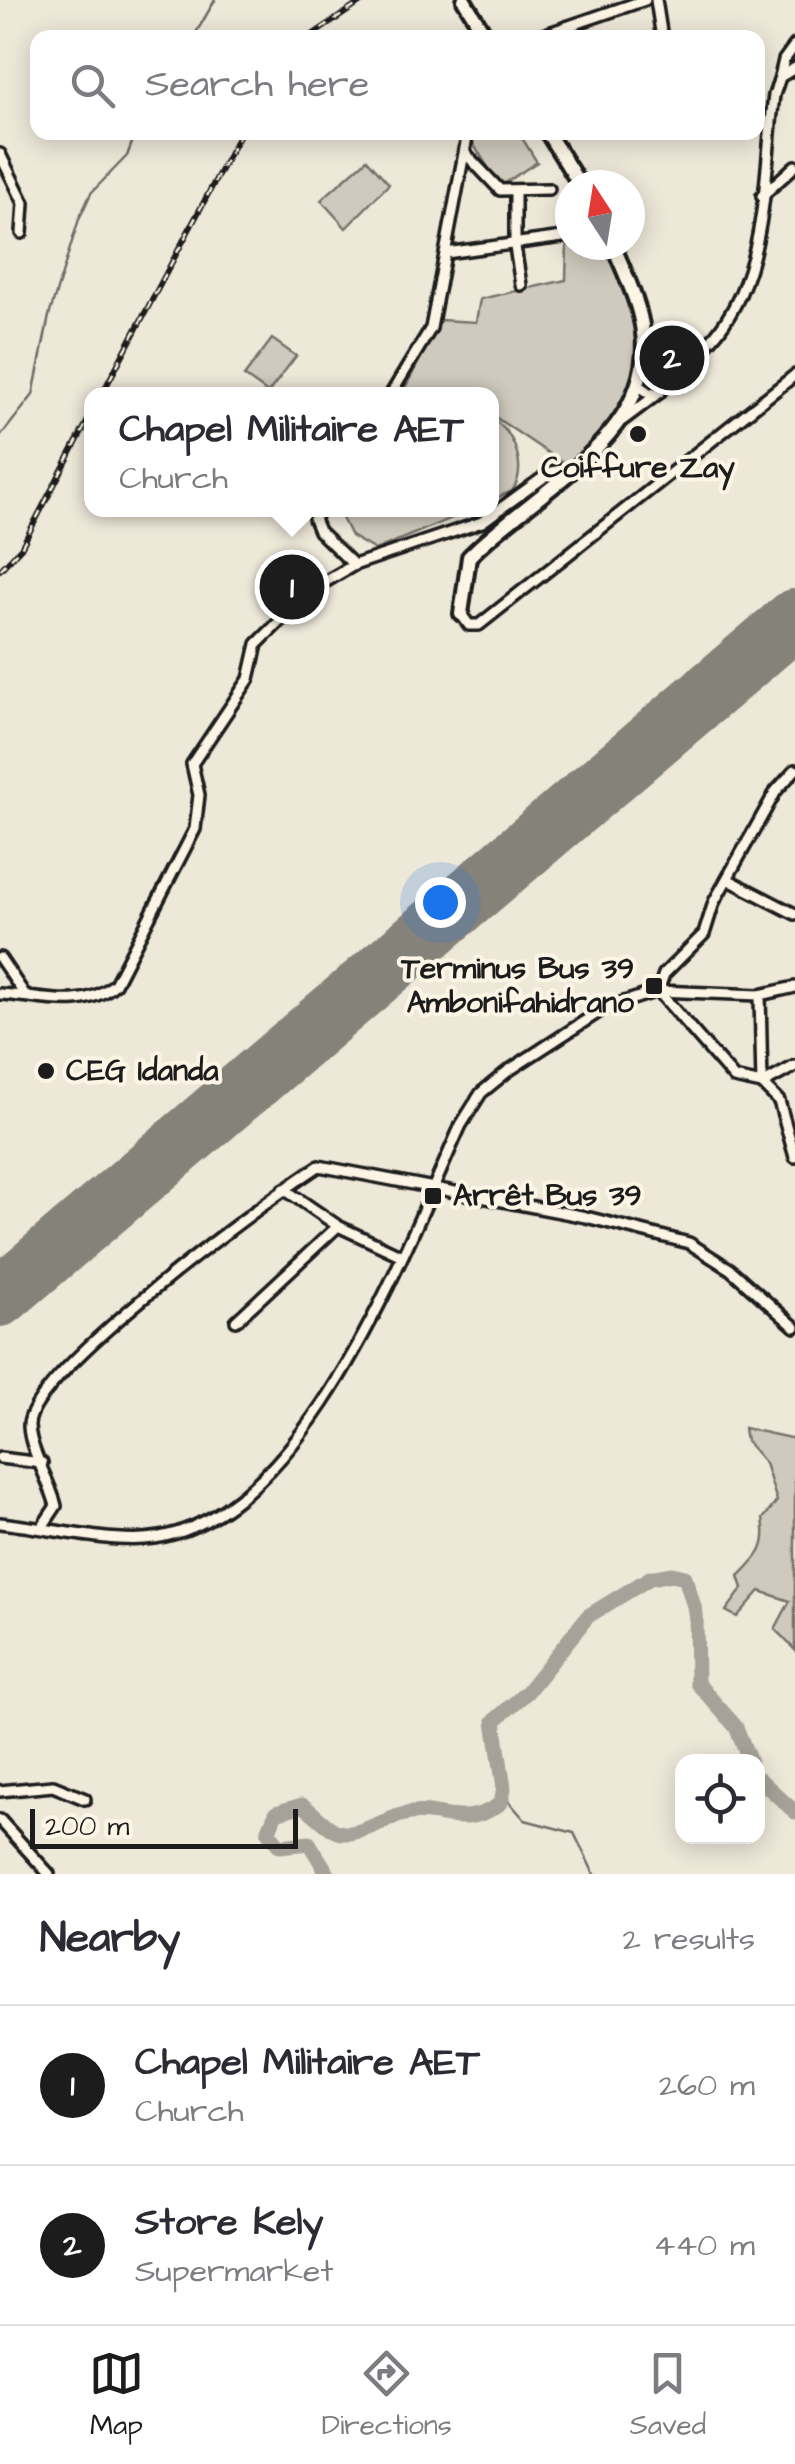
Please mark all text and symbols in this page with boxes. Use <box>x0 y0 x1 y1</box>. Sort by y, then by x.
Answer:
search box <box>30 30 765 140</box>
icon: search <box>65 58 120 113</box>
text: Search here <box>145 59 369 111</box>
north arrow <box>555 170 645 260</box>
pin: 2 <box>640 320 704 396</box>
popup <box>84 387 499 517</box>
text: Chapel Militaire AET <box>119 404 464 456</box>
marker: Coiffure Zay <box>627 423 649 445</box>
place label: Coiffure Zay <box>541 447 735 491</box>
text: Church <box>119 456 228 501</box>
pin: 1 <box>260 550 324 624</box>
your location <box>415 877 466 928</box>
place label: Terminus Bus 39 Ambonifahidrano <box>400 948 634 1024</box>
marker: Terminus Bus 39 Ambonifahidrano <box>643 975 665 997</box>
place label: CEG Idanda <box>66 1050 219 1092</box>
marker: CEG Idanda <box>35 1060 57 1082</box>
place label: Arrêt Bus 39 <box>453 1175 642 1217</box>
marker: Arrêt Bus 39 <box>422 1185 444 1207</box>
map controls <box>675 1754 765 1844</box>
button: locate <box>675 1754 765 1844</box>
scale bar <box>30 1804 298 1848</box>
text: 200 m <box>45 1807 129 1846</box>
text: Nearby <box>40 1910 180 1968</box>
text: 2 results <box>623 1917 755 1962</box>
text: Chapel Militaire AET <box>135 2037 480 2089</box>
text: 1 <box>70 2063 75 2108</box>
text: 260 m <box>659 2063 755 2108</box>
text: Church <box>135 2089 244 2134</box>
text: Store Kely <box>135 2197 323 2249</box>
text: 2 <box>63 2223 82 2268</box>
text: 440 m <box>654 2223 755 2268</box>
text: Supermarket <box>135 2249 333 2294</box>
tab: Map <box>89 2346 144 2445</box>
tab: Directions <box>322 2346 452 2445</box>
tab: Saved <box>630 2346 706 2445</box>

